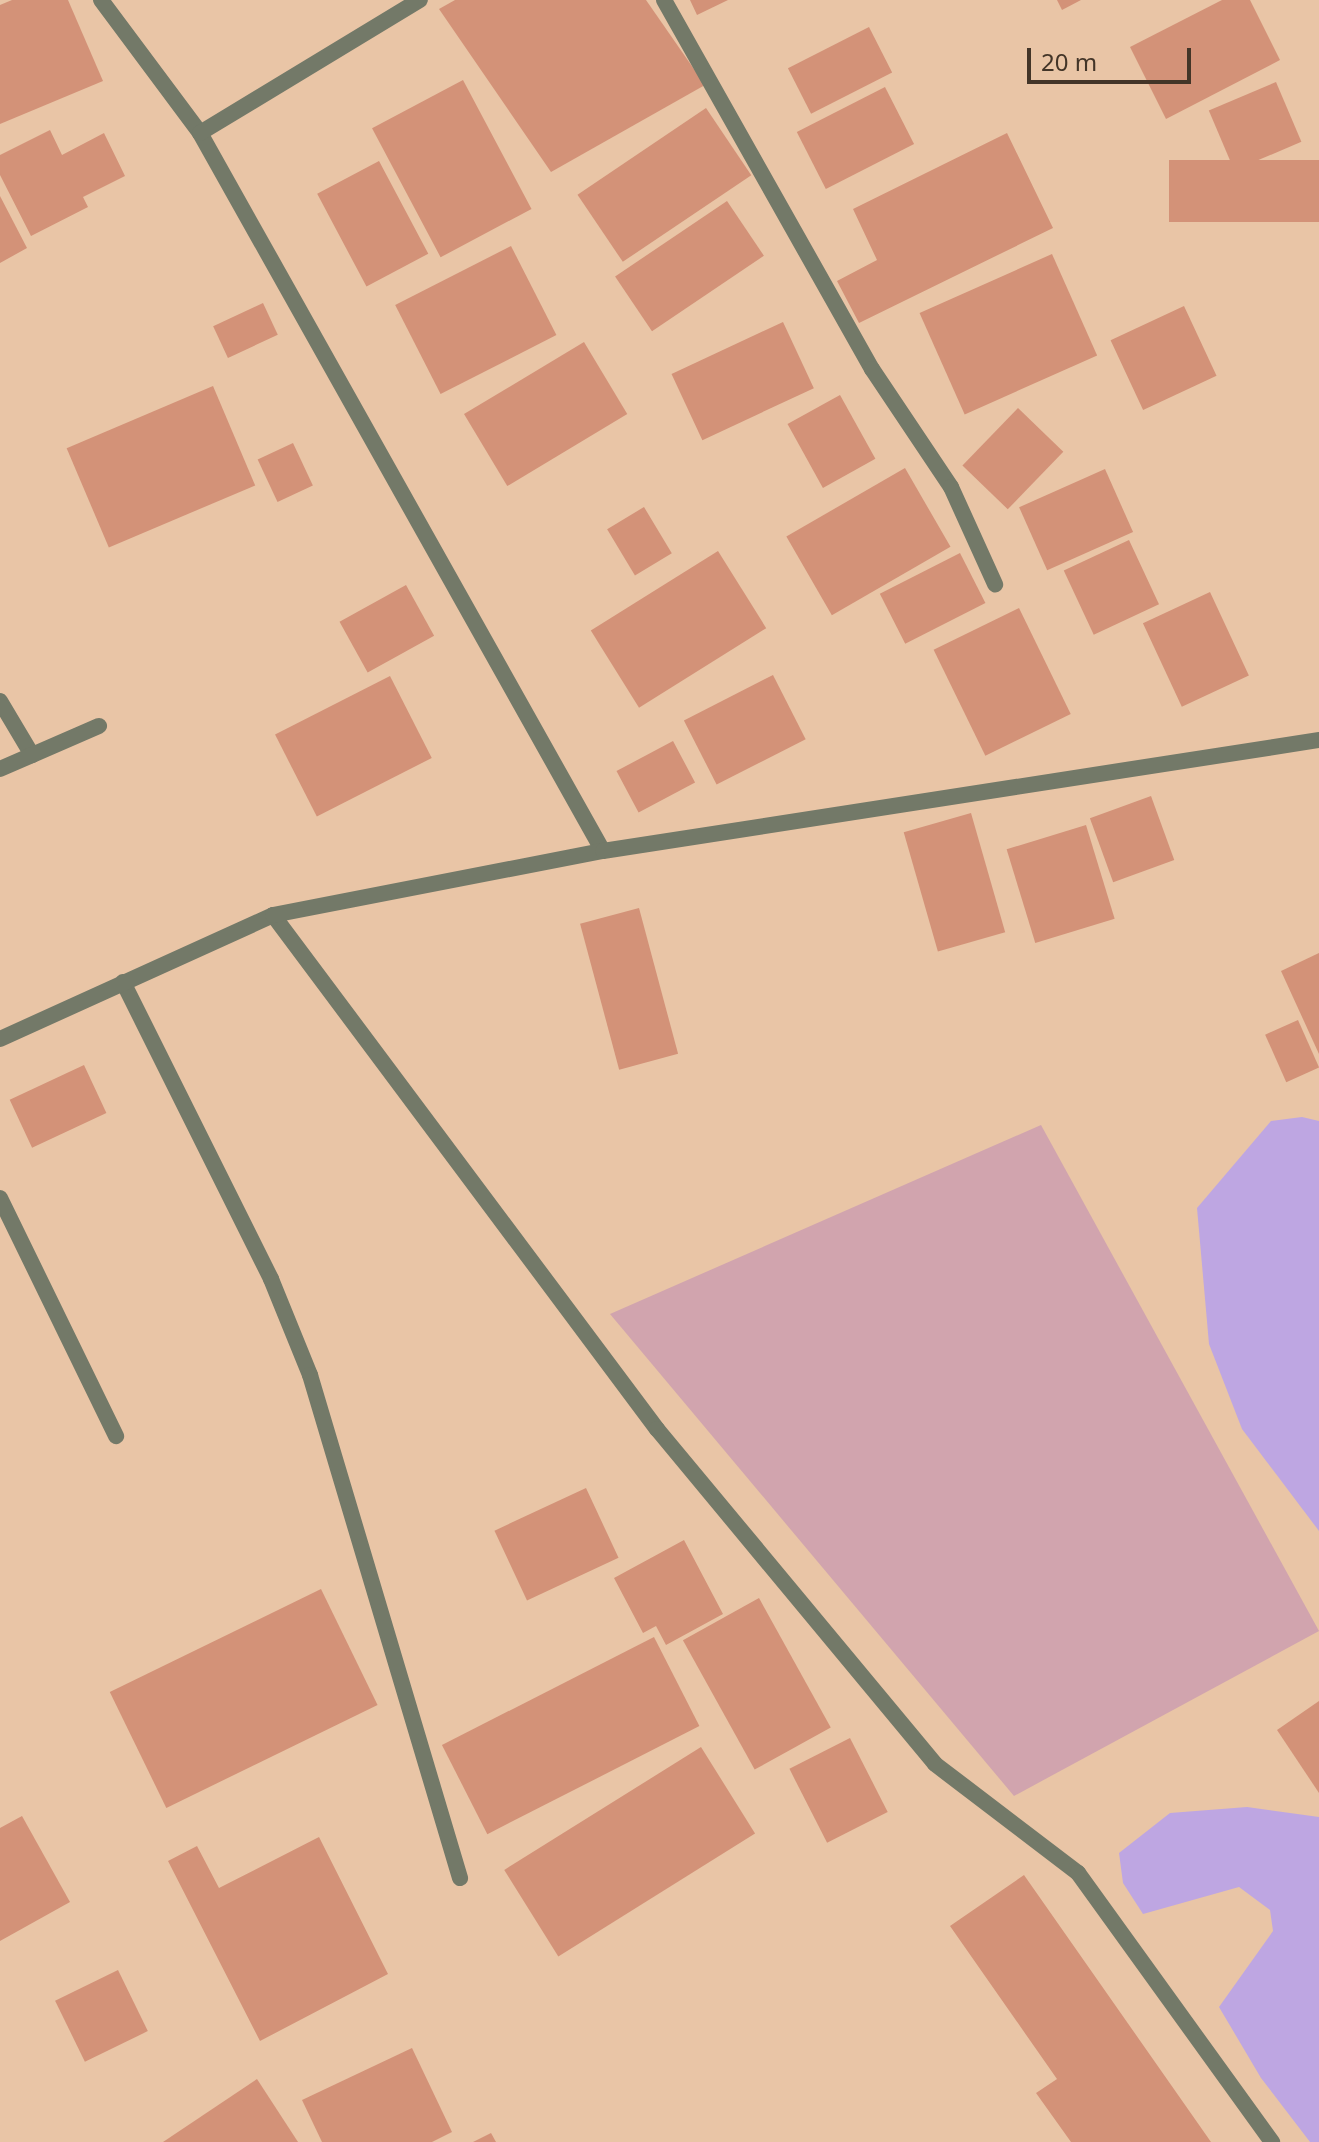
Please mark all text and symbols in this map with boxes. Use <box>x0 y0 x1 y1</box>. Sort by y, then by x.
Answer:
scale bar <box>1031 32 1195 82</box>
text: 20 m <box>1041 45 1097 78</box>

